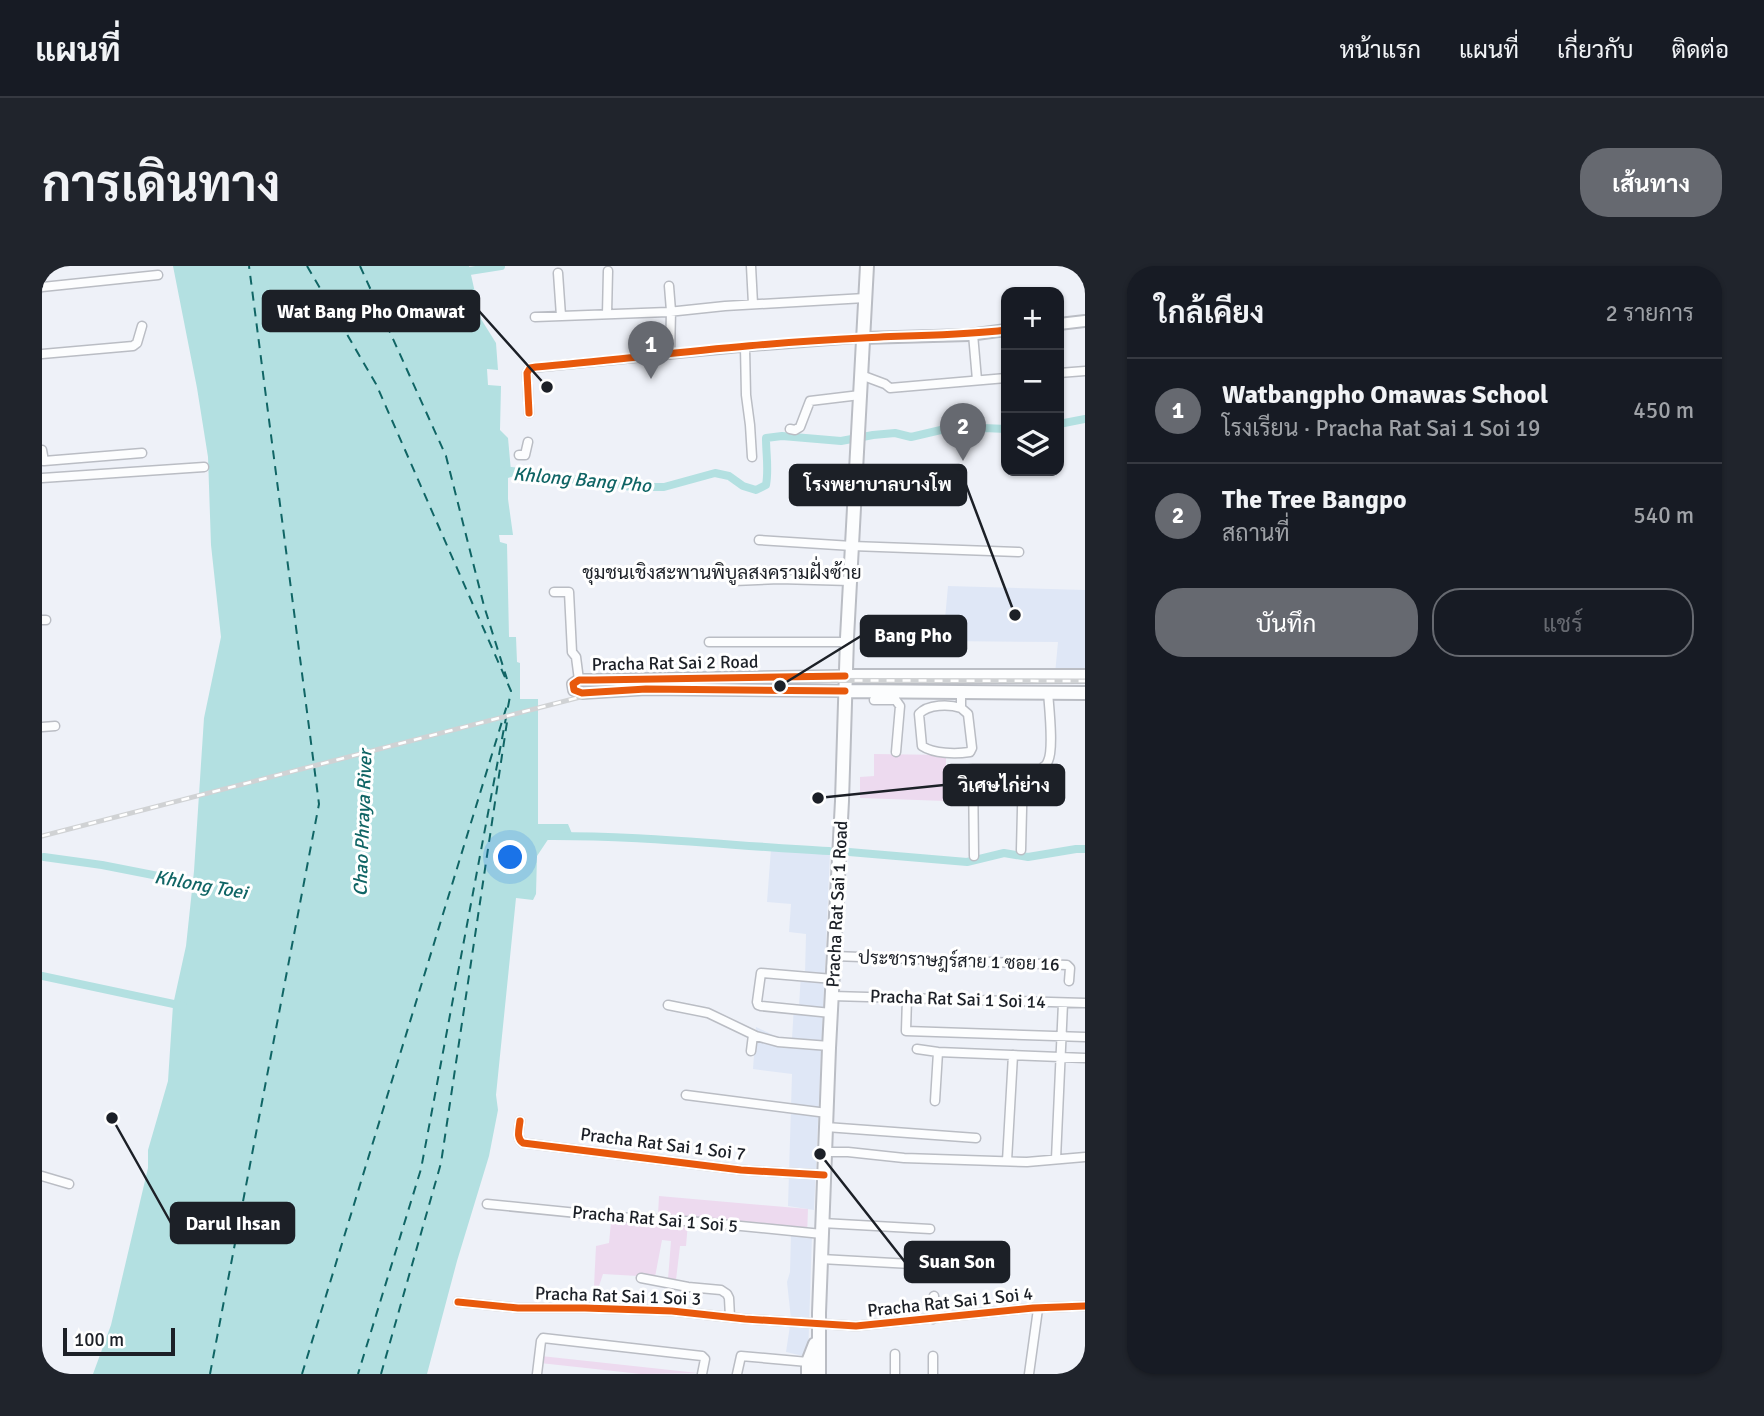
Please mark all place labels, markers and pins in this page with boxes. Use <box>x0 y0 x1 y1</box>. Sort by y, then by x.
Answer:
callout: Wat Bang Pho Omawat <box>263 291 479 331</box>
pin: 1 <box>628 321 674 379</box>
pin: 2 <box>940 403 986 461</box>
callout: โรงพยาบาลบางโพ <box>790 465 966 505</box>
callout: Bang Pho <box>861 616 966 656</box>
callout: วิเศษไก่ย่าง <box>944 765 1064 805</box>
callout: Darul Ihsan <box>171 1203 294 1243</box>
callout: Suan Son <box>905 1242 1009 1282</box>

